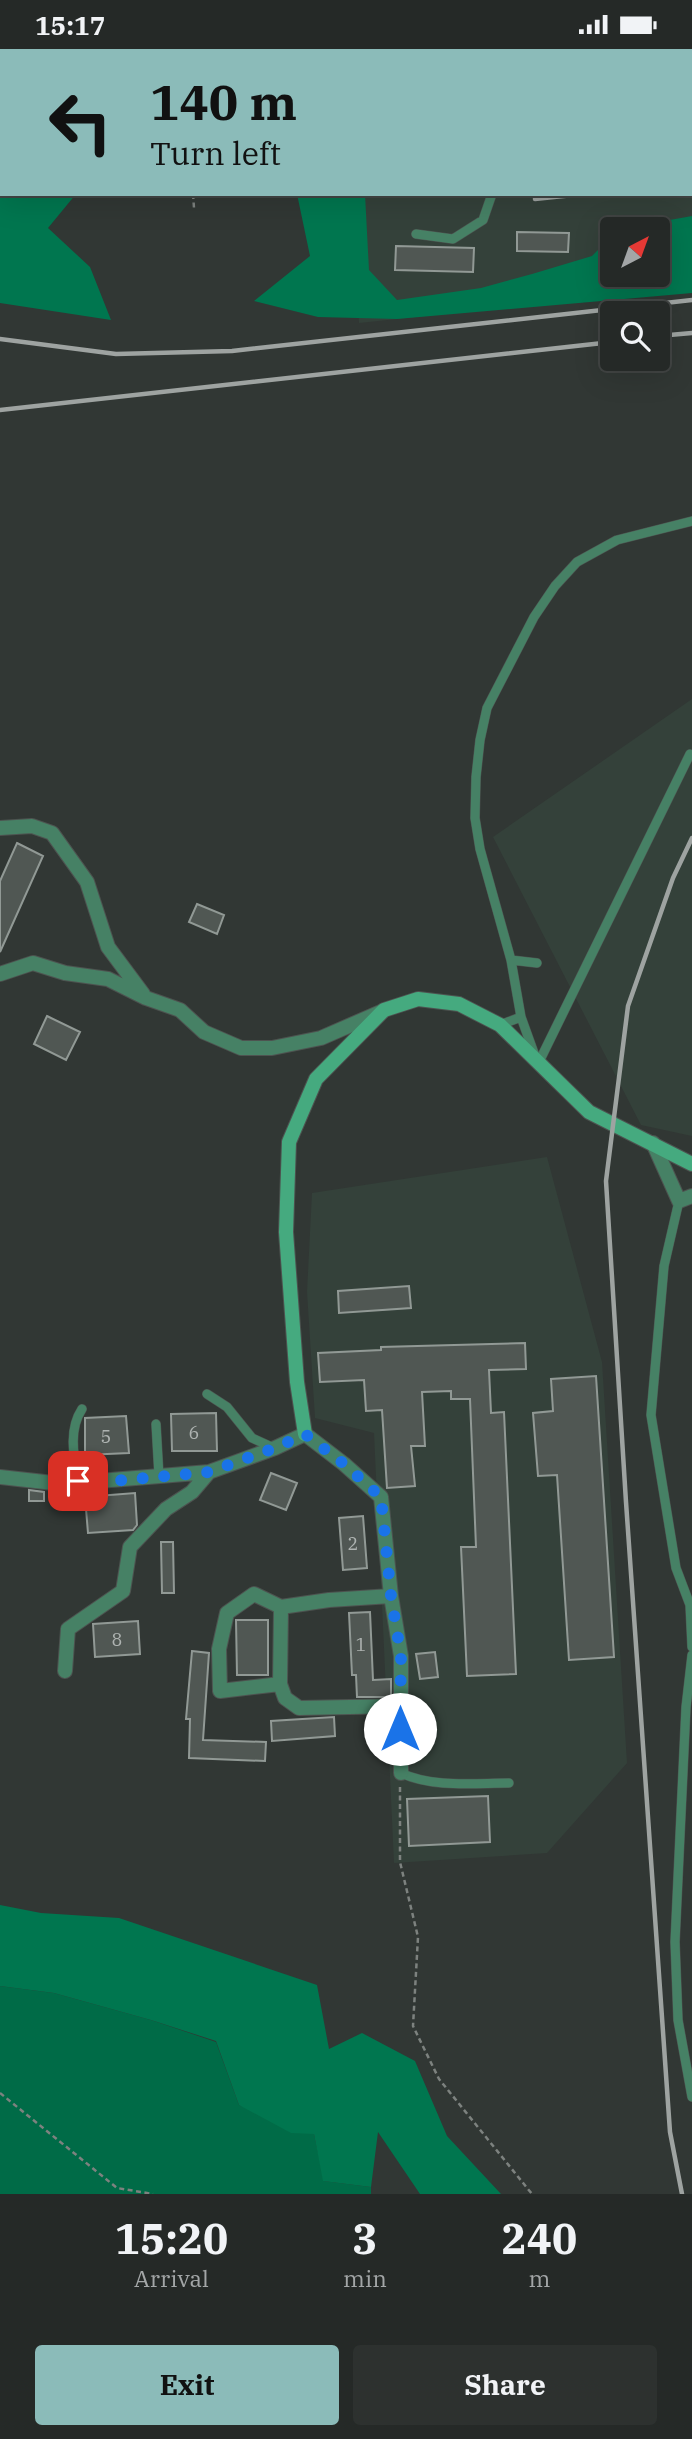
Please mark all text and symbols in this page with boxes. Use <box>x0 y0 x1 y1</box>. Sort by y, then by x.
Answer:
text: 15:17 <box>35 8 105 42</box>
text: 140 m <box>150 70 297 133</box>
icon: left <box>35 77 126 168</box>
text: Turn left <box>150 132 281 174</box>
north arrow <box>600 217 670 287</box>
map controls <box>600 217 670 371</box>
button: search <box>600 301 670 371</box>
house number: 6 <box>189 1421 199 1444</box>
house number: 5 <box>101 1425 111 1448</box>
pin <box>48 1451 108 1511</box>
icon: arrive <box>59 1462 97 1500</box>
house number: 2 <box>348 1532 358 1555</box>
house number: 8 <box>112 1628 122 1651</box>
house number: 1 <box>356 1633 366 1656</box>
position arrow <box>363 1692 437 1766</box>
text: 15:20 <box>115 2211 228 2266</box>
text: 3 <box>352 2211 378 2266</box>
text: 240 <box>502 2211 577 2266</box>
text: Arrival <box>134 2263 209 2293</box>
text: min <box>343 2263 387 2293</box>
text: m <box>528 2263 550 2293</box>
button: Exit <box>35 2345 339 2425</box>
button: Share <box>353 2345 657 2425</box>

